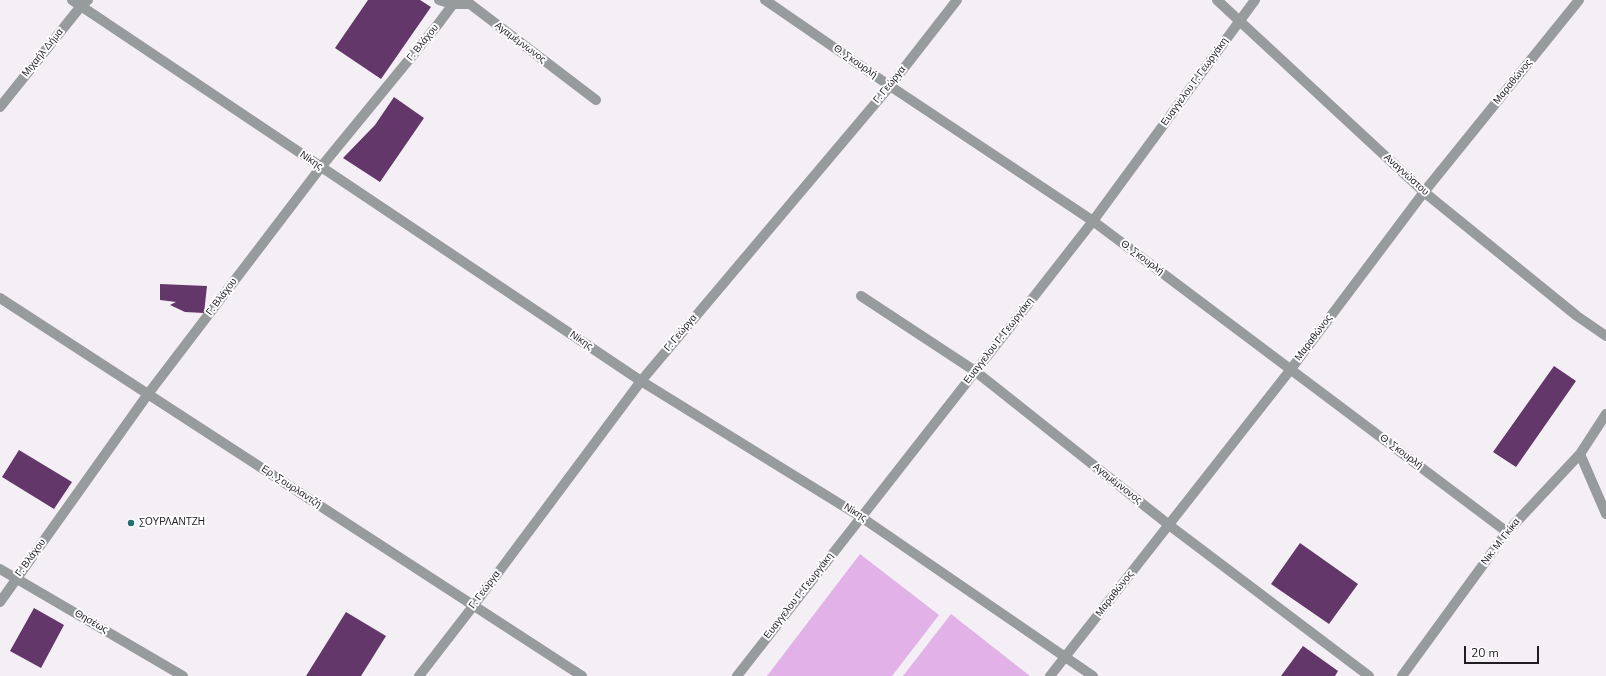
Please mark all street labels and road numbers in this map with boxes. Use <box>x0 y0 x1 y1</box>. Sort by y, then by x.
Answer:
street label: Αγαμέμνωνος <box>492 20 548 66</box>
street label: Γ. Βλάχου <box>405 22 441 64</box>
street label: Μιχαήλ Δήμα <box>20 26 66 80</box>
street label: Ευαγγελου Γ. Γεωργάκη <box>1159 36 1231 128</box>
street label: Θ. Σκουρλή <box>831 43 879 81</box>
street label: Μαραθώνος <box>1491 57 1535 107</box>
street label: Γ. Γεώργα <box>871 64 909 106</box>
street label: Νίκης <box>297 149 325 173</box>
street label: Αναγνώστου <box>1381 152 1431 198</box>
street label: Θ. Σκουρλή <box>1118 238 1166 278</box>
street label: Γ. Βλάχου <box>204 276 240 318</box>
street label: Ευαγγελου Γ. Γεωργάκη <box>962 296 1036 386</box>
street label: Γ. Γεώργα <box>662 312 700 354</box>
street label: Μαραθώνος <box>1293 313 1335 363</box>
street label: Νίκης <box>567 329 595 353</box>
street label: Θ. Σκουρλή <box>1377 432 1425 472</box>
street label: Αγαμέμνονος <box>1090 461 1144 507</box>
street label: Ερ. Σουρλαντζή <box>259 463 323 511</box>
street label: Νίκης <box>841 501 869 525</box>
street label: Νικ. Μ. Γκίκα <box>1479 516 1523 568</box>
street label: Γ. Βλάχου <box>13 537 49 579</box>
street label: Ευαγγελου Γ. Γεωργάκη <box>762 551 836 641</box>
street label: Γ. Γεώργα <box>467 569 503 611</box>
street label: Μαραθώνος <box>1094 569 1136 619</box>
street label: Θησέως <box>72 608 110 636</box>

